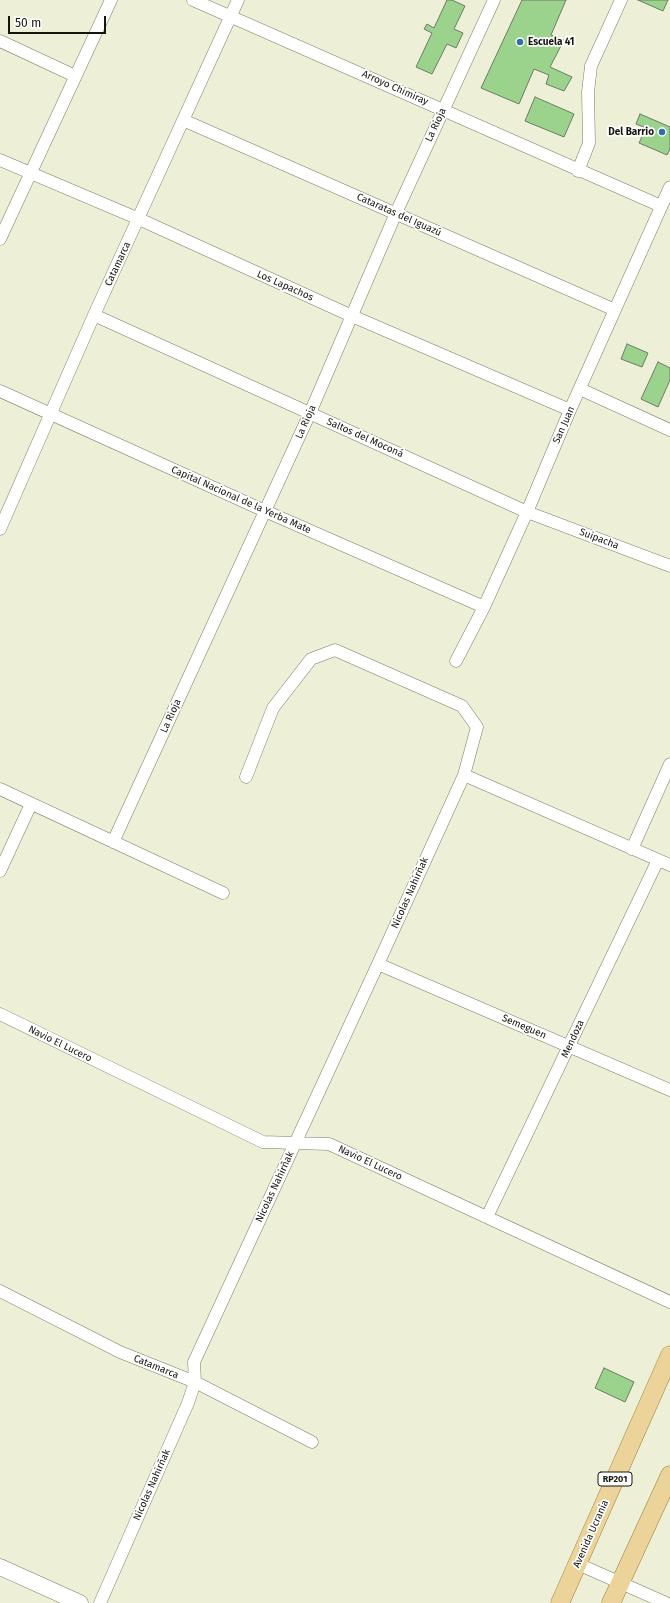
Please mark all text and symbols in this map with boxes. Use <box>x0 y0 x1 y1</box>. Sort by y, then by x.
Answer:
scale bar <box>10 8 108 34</box>
text: 50 m <box>15 16 41 30</box>
place label: Escuela 41 <box>528 36 574 48</box>
marker: Escuela 41 <box>515 37 525 47</box>
street label: Arroyo Chimiray <box>360 68 430 108</box>
street label: La Rioja <box>423 106 449 144</box>
place label: Del Barrio <box>608 126 654 138</box>
marker: Del Barrio <box>657 127 667 137</box>
street label: Cataratas del Iguazú <box>355 191 443 239</box>
street label: Catamarca <box>103 240 133 288</box>
street label: Los Lapachos <box>255 268 315 304</box>
street label: La Rioja <box>293 403 319 441</box>
street label: San Juan <box>550 404 578 446</box>
street label: Saltos del Moconá <box>325 416 405 460</box>
street label: Capital Nacional de la Yerba Mate <box>169 464 313 536</box>
street label: Suipacha <box>578 526 620 552</box>
street label: La Rioja <box>158 697 184 735</box>
street label: Nicolas Nahirñak <box>389 855 431 931</box>
street label: Semeguen <box>500 1012 548 1042</box>
street label: Mendoza <box>559 1018 587 1060</box>
street label: Navio El Lucero <box>26 1023 94 1065</box>
street label: Navio El Lucero <box>336 1143 404 1183</box>
street label: Nicolas Nahirñak <box>253 1150 297 1224</box>
street label: Catamarca <box>132 1353 180 1381</box>
street label: Nicolas Nahirñak <box>131 1447 173 1523</box>
road number: RP201 <box>598 1472 632 1486</box>
street label: Avenida Ucrania <box>571 1498 611 1570</box>

